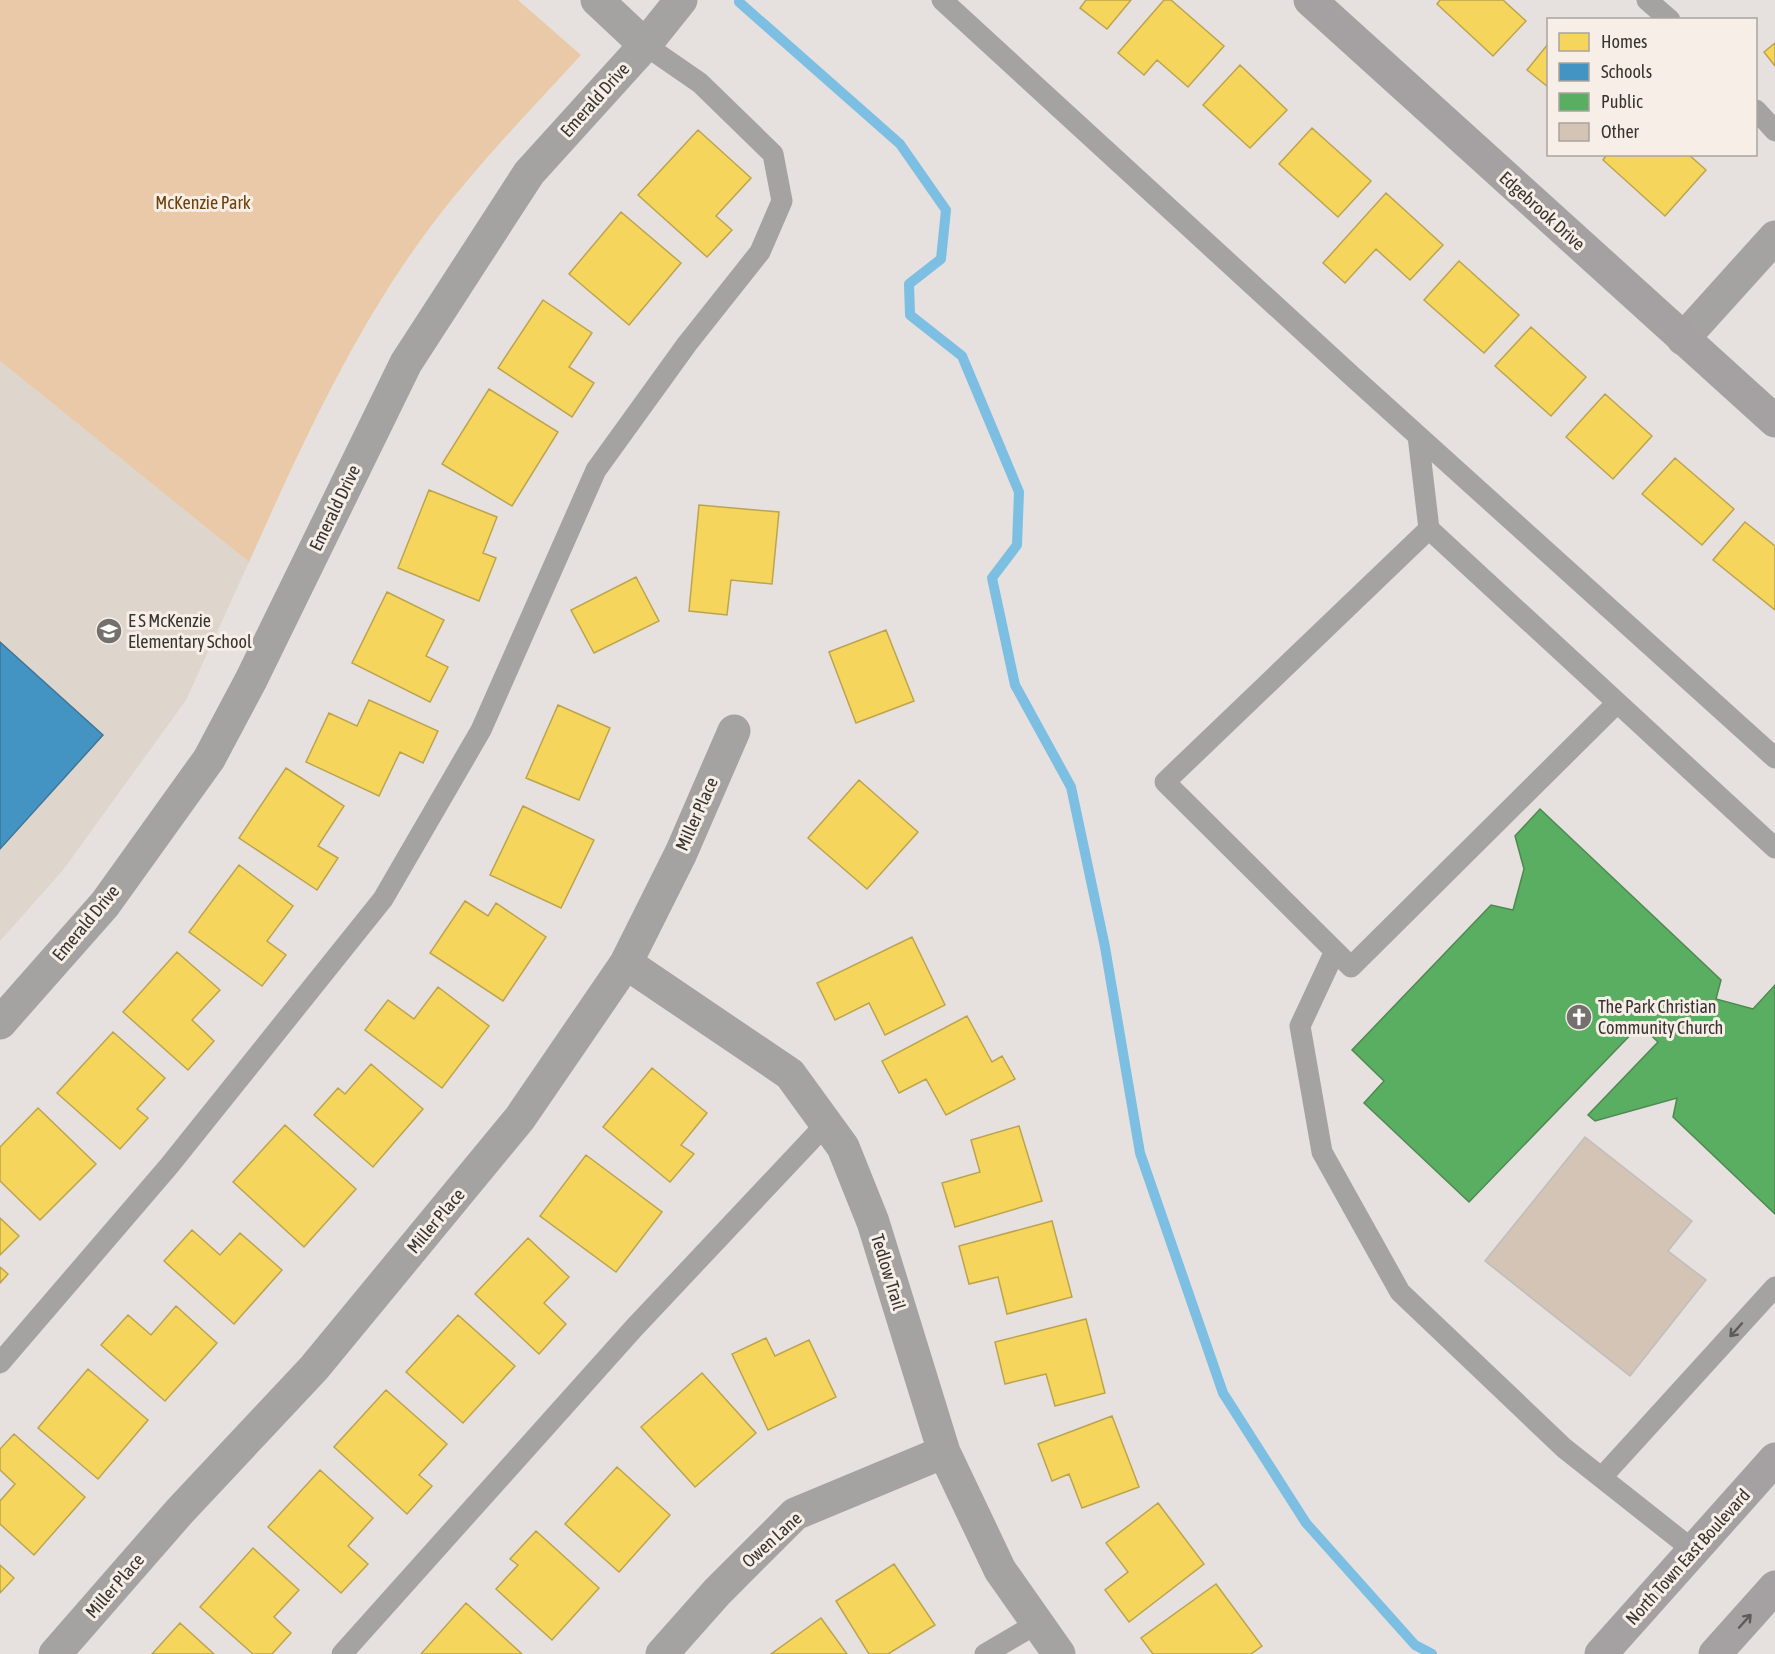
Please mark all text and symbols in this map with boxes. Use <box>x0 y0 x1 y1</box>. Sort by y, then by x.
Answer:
legend <box>1547 18 1757 156</box>
text: Homes <box>1601 31 1647 52</box>
street label: Emerald Drive <box>556 58 633 141</box>
text: Schools <box>1601 61 1652 82</box>
text: Public <box>1601 91 1643 112</box>
text: Other <box>1601 121 1640 142</box>
street label: Edgebrook Drive <box>1495 167 1589 255</box>
park label: McKenzie Park <box>155 192 251 213</box>
street label: Emerald Drive <box>305 462 364 554</box>
place label: E S McKenzie Elementary School <box>128 610 252 652</box>
school or university icon: E S McKenzie Elementary School <box>94 616 124 646</box>
street label: Miller Place <box>671 774 722 854</box>
street label: Emerald Drive <box>48 880 123 965</box>
place label: The Park Christian Community Church <box>1598 996 1723 1038</box>
church icon: The Park Christian Community Church <box>1564 1002 1594 1032</box>
street label: Miller Place <box>402 1184 469 1257</box>
street label: Tedlow Trail <box>867 1231 910 1313</box>
one-way arrow <box>1728 1323 1743 1338</box>
street label: North Town East Boulevard <box>1621 1484 1754 1629</box>
street label: Owen Lane <box>738 1508 806 1572</box>
street label: Miller Place <box>81 1549 148 1622</box>
one-way arrow <box>1738 1614 1752 1629</box>

